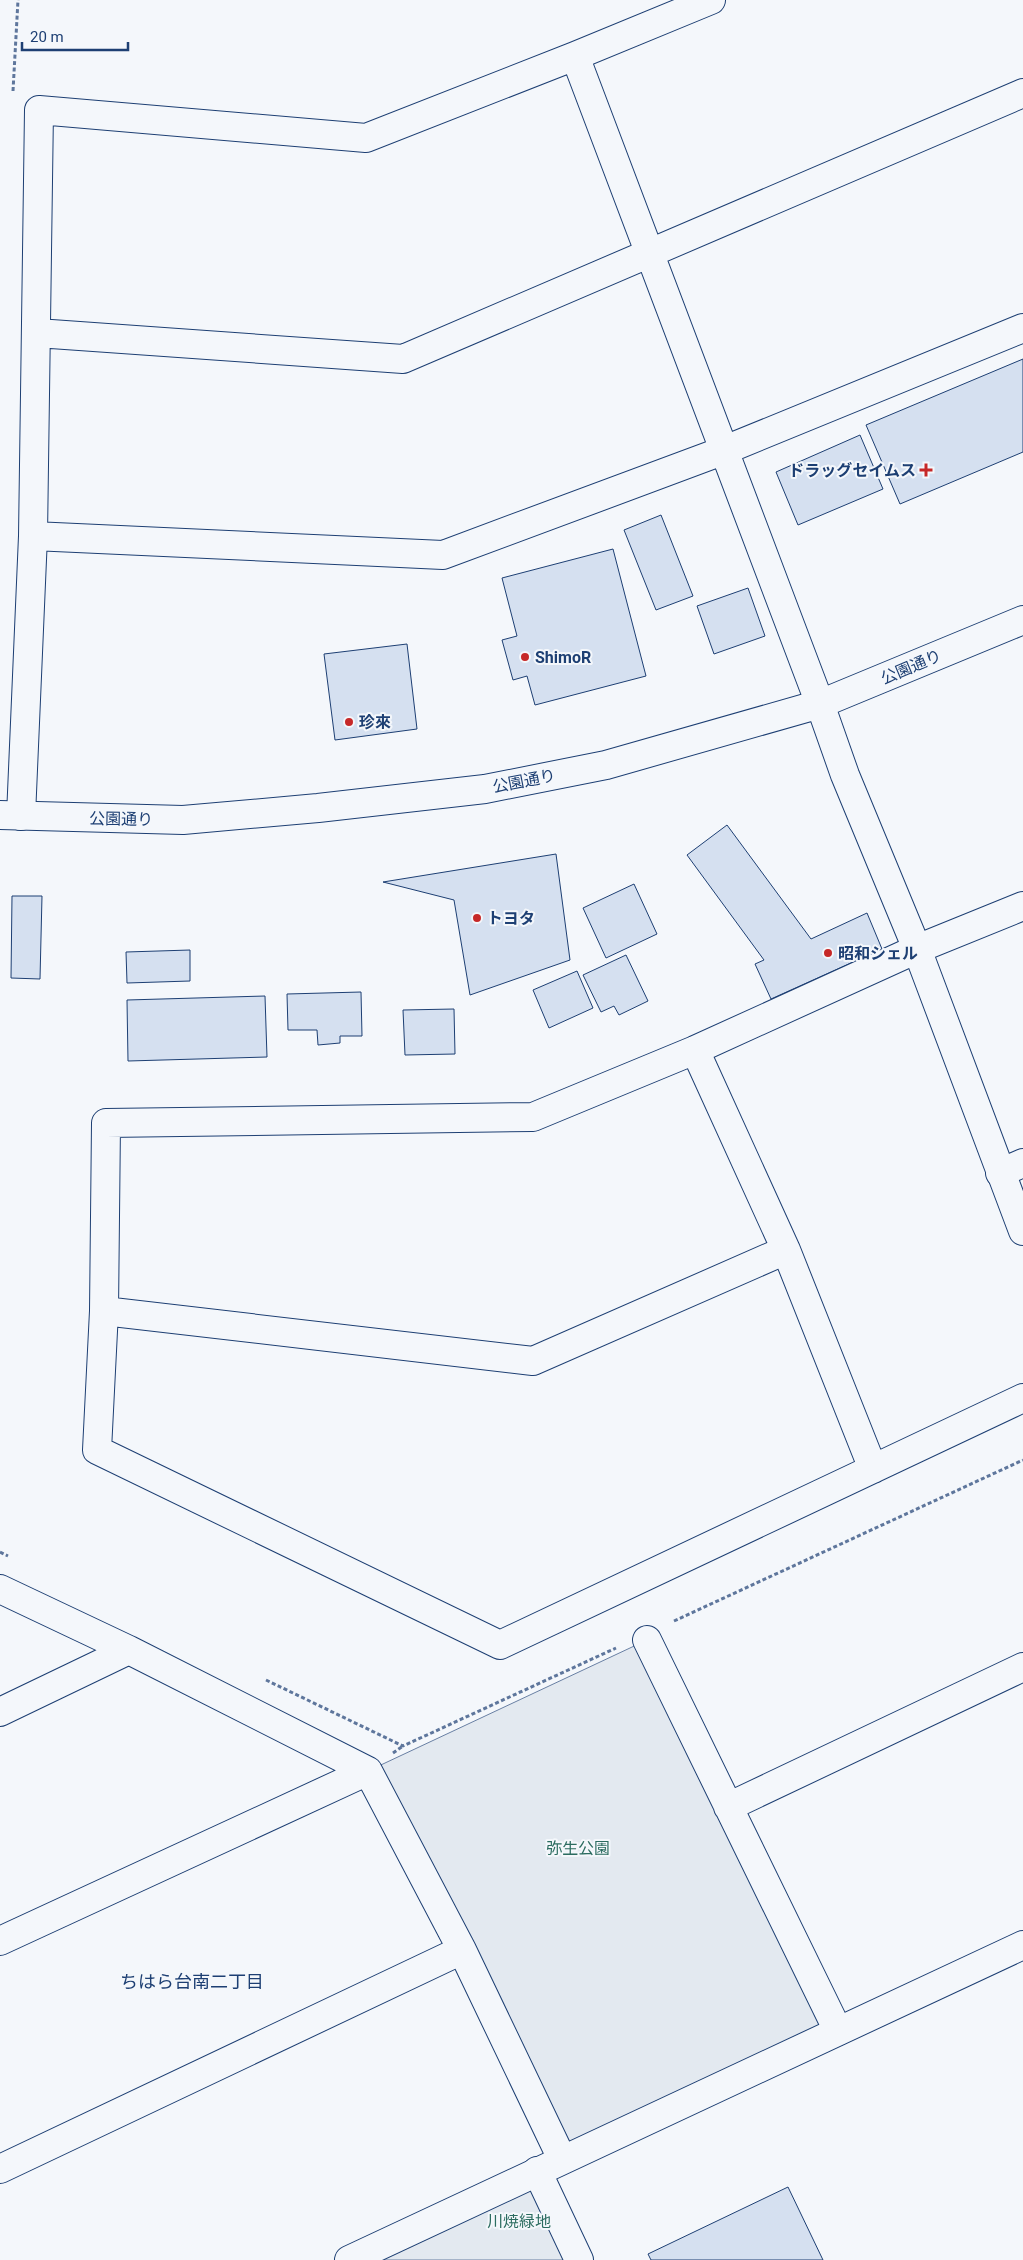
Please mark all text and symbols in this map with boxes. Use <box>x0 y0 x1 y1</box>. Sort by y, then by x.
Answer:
scale bar <box>22 20 129 52</box>
text: 20 m <box>30 28 64 46</box>
place label: ドラッグセイムス <box>788 461 916 480</box>
marker: ドラッグセイムス <box>920 464 932 476</box>
street label: 公園通り <box>878 646 944 688</box>
place label: ShimoR <box>535 648 591 667</box>
marker: ShimoR <box>519 651 531 663</box>
place label: 珍來 <box>359 713 391 732</box>
marker: 珍來 <box>343 716 355 728</box>
street label: 公園通り <box>491 766 557 796</box>
street label: 公園通り <box>89 809 153 829</box>
place label: トヨタ <box>487 909 535 928</box>
marker: トヨタ <box>471 912 483 924</box>
place label: 昭和シェル <box>838 944 918 963</box>
marker: 昭和シェル <box>822 947 834 959</box>
park label: 弥生公園 <box>546 1839 610 1858</box>
district label: ちはら台南二丁目 <box>120 1971 264 1992</box>
park label: 川焼緑地 <box>487 2212 551 2231</box>

